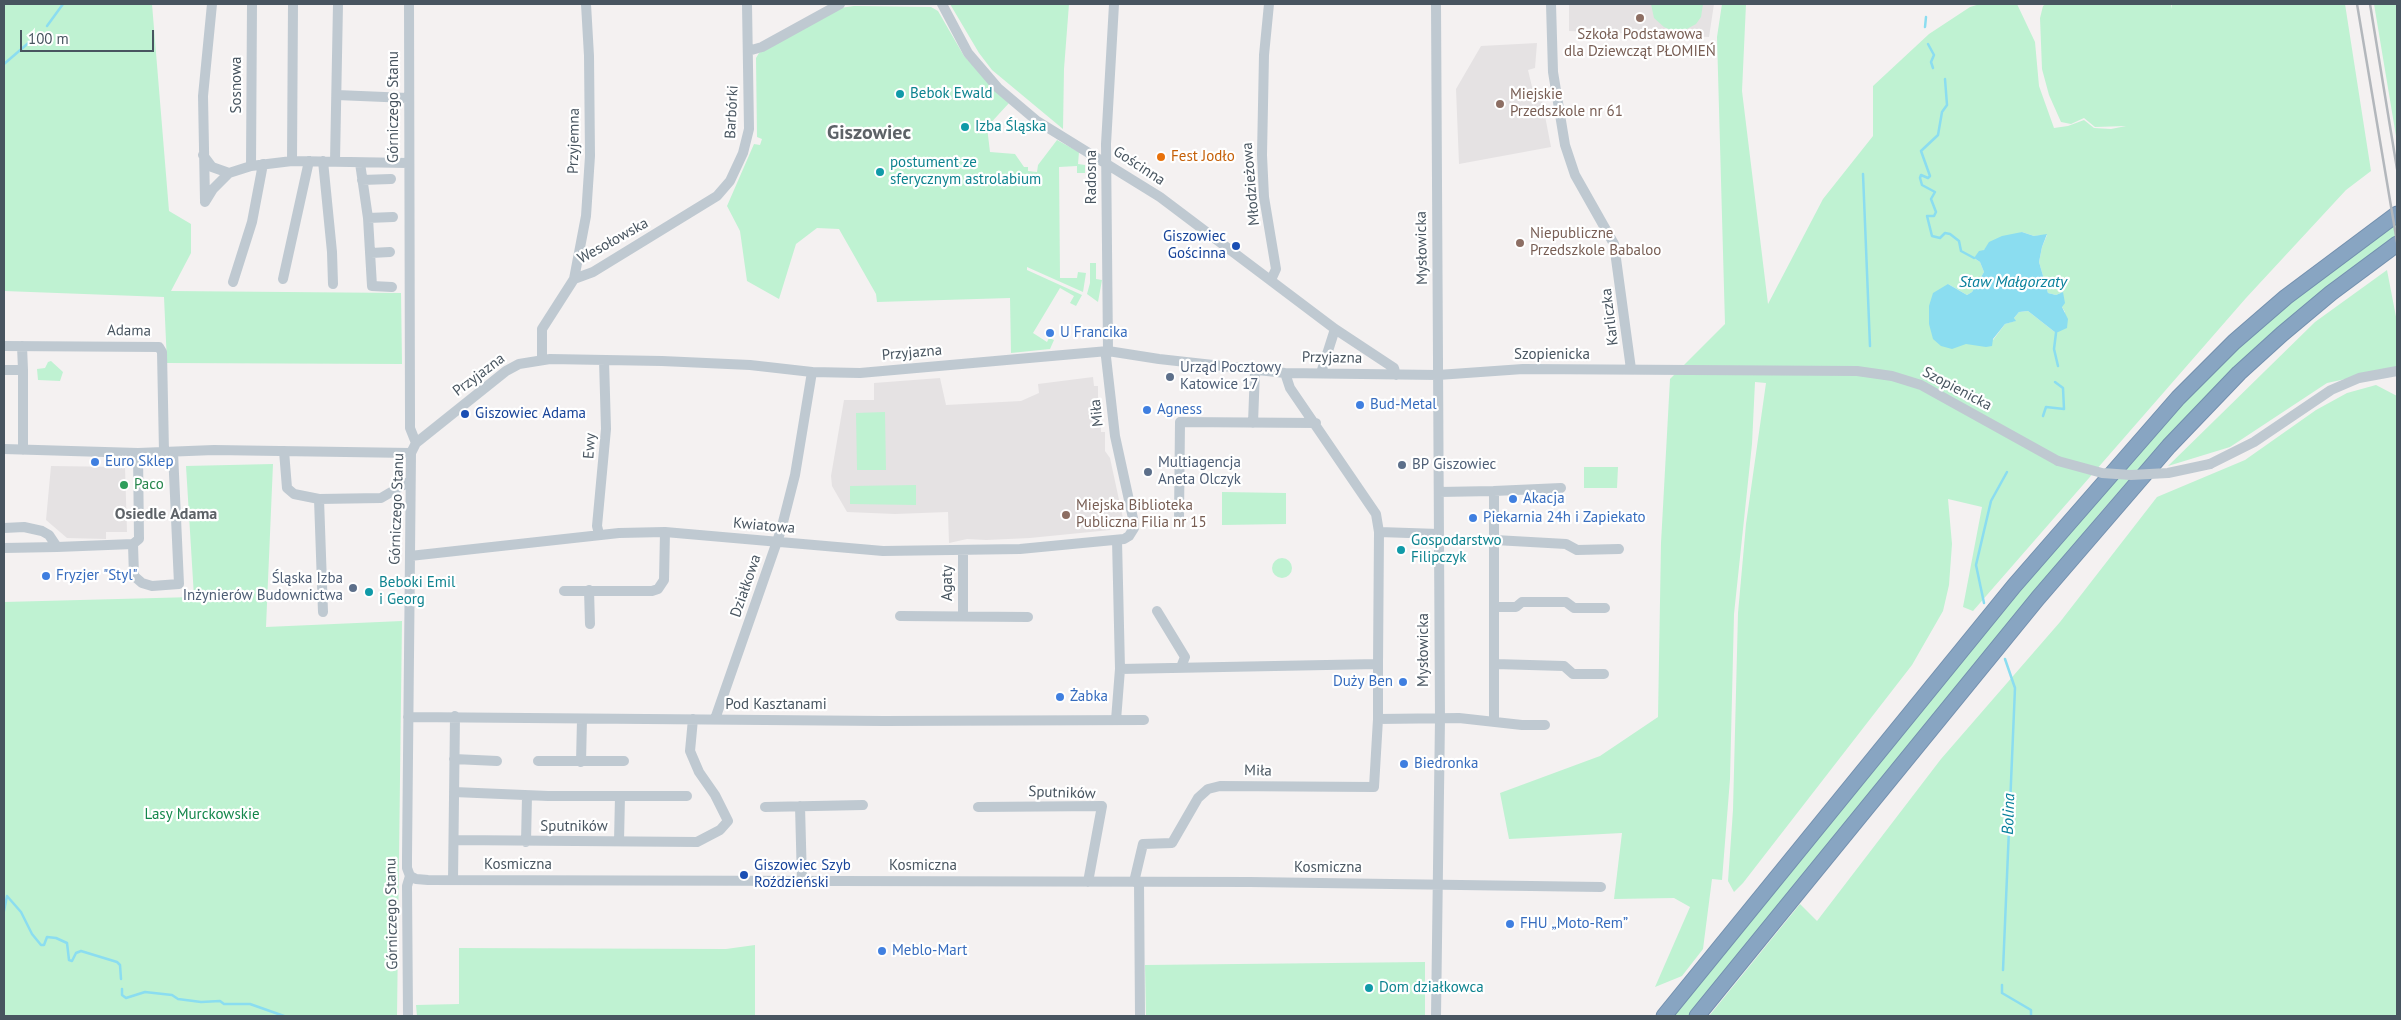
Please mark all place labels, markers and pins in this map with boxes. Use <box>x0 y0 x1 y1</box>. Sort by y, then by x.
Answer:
marker: Szkoła Podstawowa dla Dziewcząt PŁOMIEŃ <box>1634 12 1646 24</box>
place label: Szkoła Podstawowa dla Dziewcząt PŁOMIEŃ <box>1564 26 1716 61</box>
place label: Bebok Ewald <box>910 85 993 103</box>
place label: Miejskie Przedszkole nr 61 <box>1510 86 1623 121</box>
marker: Bebok Ewald <box>894 88 906 100</box>
marker: Miejskie Przedszkole nr 61 <box>1494 98 1506 110</box>
place label: Izba Śląska <box>975 118 1046 136</box>
marker: Izba Śląska <box>959 121 971 133</box>
place label: Fest Jodło <box>1171 148 1235 166</box>
marker: Fest Jodło <box>1155 151 1167 163</box>
place label: postument ze sferycznym astrolabium <box>890 154 1041 189</box>
marker: postument ze sferycznym astrolabium <box>874 166 886 178</box>
place label: Niepubliczne Przedszkole Babaloo <box>1530 225 1661 260</box>
place label: Giszowiec Gościnna <box>1163 228 1226 263</box>
marker: Niepubliczne Przedszkole Babaloo <box>1514 237 1526 249</box>
marker: Giszowiec Gościnna <box>1230 240 1242 252</box>
place label: U Francika <box>1060 324 1128 342</box>
marker: U Francika <box>1044 327 1056 339</box>
place label: Urząd Pocztowy Katowice 17 <box>1180 359 1281 394</box>
marker: Urząd Pocztowy Katowice 17 <box>1164 371 1176 383</box>
place label: Bud-Metal <box>1370 396 1437 414</box>
marker: Bud-Metal <box>1354 399 1366 411</box>
place label: Agness <box>1157 401 1202 419</box>
marker: Agness <box>1141 404 1153 416</box>
place label: Giszowiec Adama <box>475 405 586 423</box>
marker: Giszowiec Adama <box>459 408 471 420</box>
place label: Euro Sklep <box>105 453 174 471</box>
place label: Multiagencja Aneta Olczyk <box>1158 454 1241 489</box>
marker: Euro Sklep <box>89 456 101 468</box>
place label: BP Giszowiec <box>1412 456 1496 474</box>
marker: BP Giszowiec <box>1396 459 1408 471</box>
marker: Multiagencja Aneta Olczyk <box>1142 466 1154 478</box>
place label: Paco <box>134 476 164 494</box>
marker: Paco <box>118 479 130 491</box>
place label: Akacja <box>1523 490 1565 508</box>
marker: Akacja <box>1507 493 1519 505</box>
place label: Miejska Biblioteka Publiczna Filia nr 15 <box>1076 497 1207 532</box>
marker: Miejska Biblioteka Publiczna Filia nr 15 <box>1060 509 1072 521</box>
place label: Piekarnia 24h i Zapiekato <box>1483 509 1646 527</box>
marker: Piekarnia 24h i Zapiekato <box>1467 512 1479 524</box>
place label: Gospodarstwo Filipczyk <box>1411 532 1502 567</box>
marker: Gospodarstwo Filipczyk <box>1395 544 1407 556</box>
place label: Fryzjer "Styl" <box>56 567 138 585</box>
marker: Fryzjer "Styl" <box>40 570 52 582</box>
place label: Śląska Izba Inżynierów Budownictwa <box>183 570 343 605</box>
place label: Beboki Emil i Georg <box>379 574 455 609</box>
marker: Śląska Izba Inżynierów Budownictwa <box>347 582 359 594</box>
marker: Beboki Emil i Georg <box>363 586 375 598</box>
place label: Duży Ben <box>1333 673 1393 691</box>
marker: Duży Ben <box>1397 676 1409 688</box>
place label: Żabka <box>1070 688 1108 706</box>
marker: Żabka <box>1054 691 1066 703</box>
place label: Biedronka <box>1414 755 1478 773</box>
marker: Biedronka <box>1398 758 1410 770</box>
place label: Giszowiec Szyb Roździeński <box>754 857 851 892</box>
marker: Giszowiec Szyb Roździeński <box>738 869 750 881</box>
place label: FHU „Moto-Rem” <box>1520 915 1628 933</box>
marker: FHU „Moto-Rem” <box>1504 918 1516 930</box>
place label: Meblo-Mart <box>892 942 967 960</box>
marker: Meblo-Mart <box>876 945 888 957</box>
place label: Dom działkowca <box>1379 979 1484 997</box>
marker: Dom działkowca <box>1363 982 1375 994</box>

